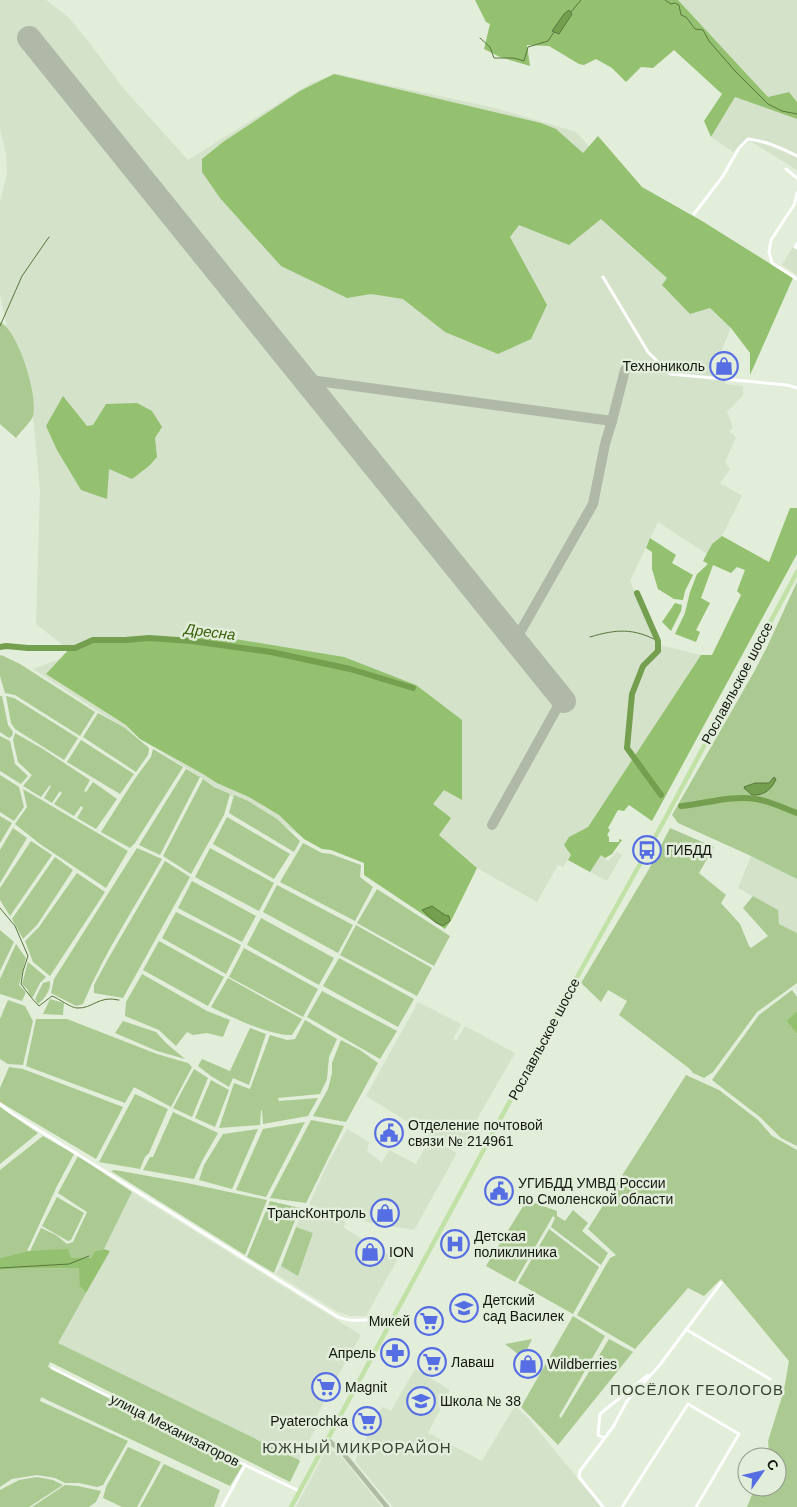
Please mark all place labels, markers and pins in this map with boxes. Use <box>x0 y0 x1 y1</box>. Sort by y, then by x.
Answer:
shop icon: Технониколь <box>709 351 739 381</box>
place label: Технониколь <box>622 358 705 374</box>
bus stop icon: ГИБДД <box>632 835 662 865</box>
place label: ГИБДД <box>666 842 712 858</box>
place label: Отделение почтовой связи № 214961 <box>408 1117 543 1149</box>
public building icon: Отделение почтовой связи № 214961 <box>374 1118 404 1148</box>
place label: УГИБДД УМВД России по Смоленской области <box>518 1175 673 1207</box>
public building icon: УГИБДД УМВД России по Смоленской области <box>484 1176 514 1206</box>
shop icon: ТрансКонтроль <box>370 1198 400 1228</box>
place label: ТрансКонтроль <box>267 1205 366 1221</box>
place label: Детская поликлиника <box>474 1228 557 1260</box>
hospital icon: Детская поликлиника <box>440 1229 470 1259</box>
shop icon: ION <box>355 1237 385 1267</box>
place label: ION <box>389 1244 414 1260</box>
place label: Детский сад Василек <box>483 1292 565 1324</box>
school or university icon: Детский сад Василек <box>449 1293 479 1323</box>
supermarket icon: Микей <box>414 1306 444 1336</box>
place label: Микей <box>369 1313 410 1329</box>
pharmacy icon: Апрель <box>380 1338 410 1368</box>
place label: Апрель <box>329 1345 376 1361</box>
supermarket icon: Лаваш <box>417 1347 447 1377</box>
shop icon: Wildberries <box>513 1349 543 1379</box>
place label: Лаваш <box>451 1354 494 1370</box>
place label: Wildberries <box>547 1356 617 1372</box>
supermarket icon: Magnit <box>311 1372 341 1402</box>
place label: Magnit <box>345 1379 387 1395</box>
school or university icon: Школа № 38 <box>406 1386 436 1416</box>
place label: Школа № 38 <box>440 1393 521 1409</box>
supermarket icon: Pyaterochka <box>352 1406 382 1436</box>
place label: Pyaterochka <box>270 1413 348 1429</box>

